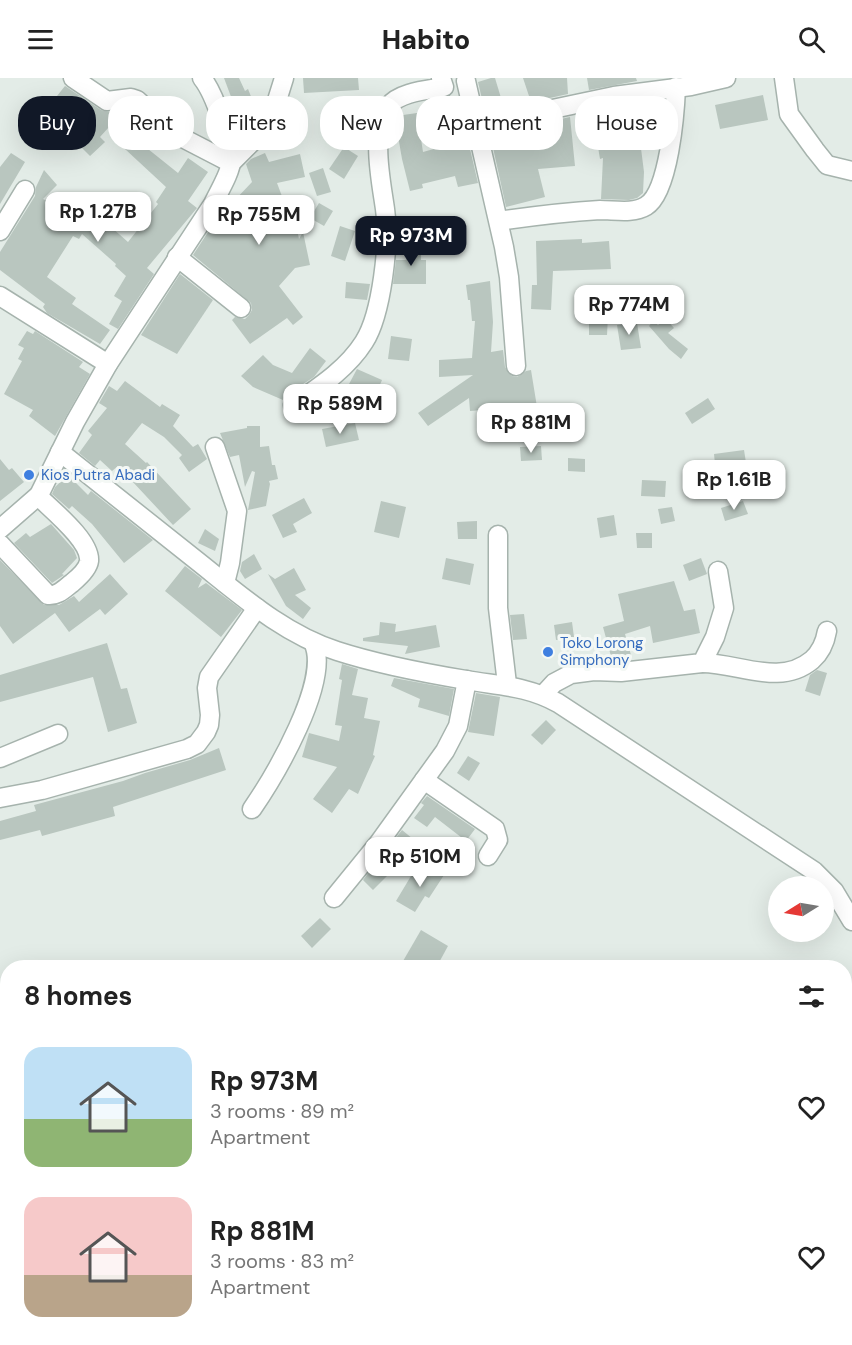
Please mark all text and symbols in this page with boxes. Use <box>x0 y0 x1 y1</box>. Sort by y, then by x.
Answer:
text: Habito <box>382 22 470 57</box>
icon: menu <box>24 23 57 56</box>
icon: search <box>795 23 828 56</box>
chip: Buy <box>18 96 96 150</box>
chip: Rent <box>108 96 194 150</box>
chip: Filters <box>206 96 308 150</box>
chip: New <box>320 96 404 150</box>
chip: Apartment <box>416 96 563 150</box>
chip: House <box>575 96 678 150</box>
pin: Rp 1.27B <box>36 192 160 243</box>
pin: Rp 755M <box>204 195 314 246</box>
text: Rp 1.27B <box>59 198 137 224</box>
text: Rp 755M <box>217 201 301 227</box>
pin: Rp 973M <box>356 216 466 267</box>
text: Rp 973M <box>369 222 453 248</box>
pin: Rp 774M <box>574 285 684 336</box>
text: Rp 774M <box>588 291 670 317</box>
pin: Rp 589M <box>285 384 395 435</box>
text: Rp 589M <box>297 390 383 416</box>
pin: Rp 881M <box>476 403 586 454</box>
text: Rp 881M <box>491 409 571 435</box>
pin: Rp 1.61B <box>672 460 796 511</box>
place label: Kios Putra Abadi <box>41 465 155 485</box>
text: Rp 1.61B <box>697 466 771 492</box>
marker: Kios Putra Abadi <box>22 468 36 482</box>
place label: Toko Lorong Simphony <box>560 633 644 670</box>
marker: Toko Lorong Simphony <box>541 645 555 659</box>
pin: Rp 510M <box>365 837 475 888</box>
text: Rp 510M <box>379 843 461 869</box>
north arrow <box>768 876 834 942</box>
map controls <box>768 876 834 942</box>
text: 8 homes <box>24 979 132 1013</box>
icon: filters <box>795 980 828 1013</box>
text: Rp 973M <box>210 1064 318 1098</box>
icon: home <box>72 1071 144 1143</box>
icon: heart <box>795 1091 828 1124</box>
text: 3 rooms · 89 m² <box>210 1098 354 1124</box>
text: Apartment <box>210 1124 310 1150</box>
text: Rp 881M <box>210 1214 314 1248</box>
icon: home <box>72 1221 144 1293</box>
icon: heart <box>795 1241 828 1274</box>
text: 3 rooms · 83 m² <box>210 1248 354 1274</box>
text: Apartment <box>210 1274 310 1300</box>

